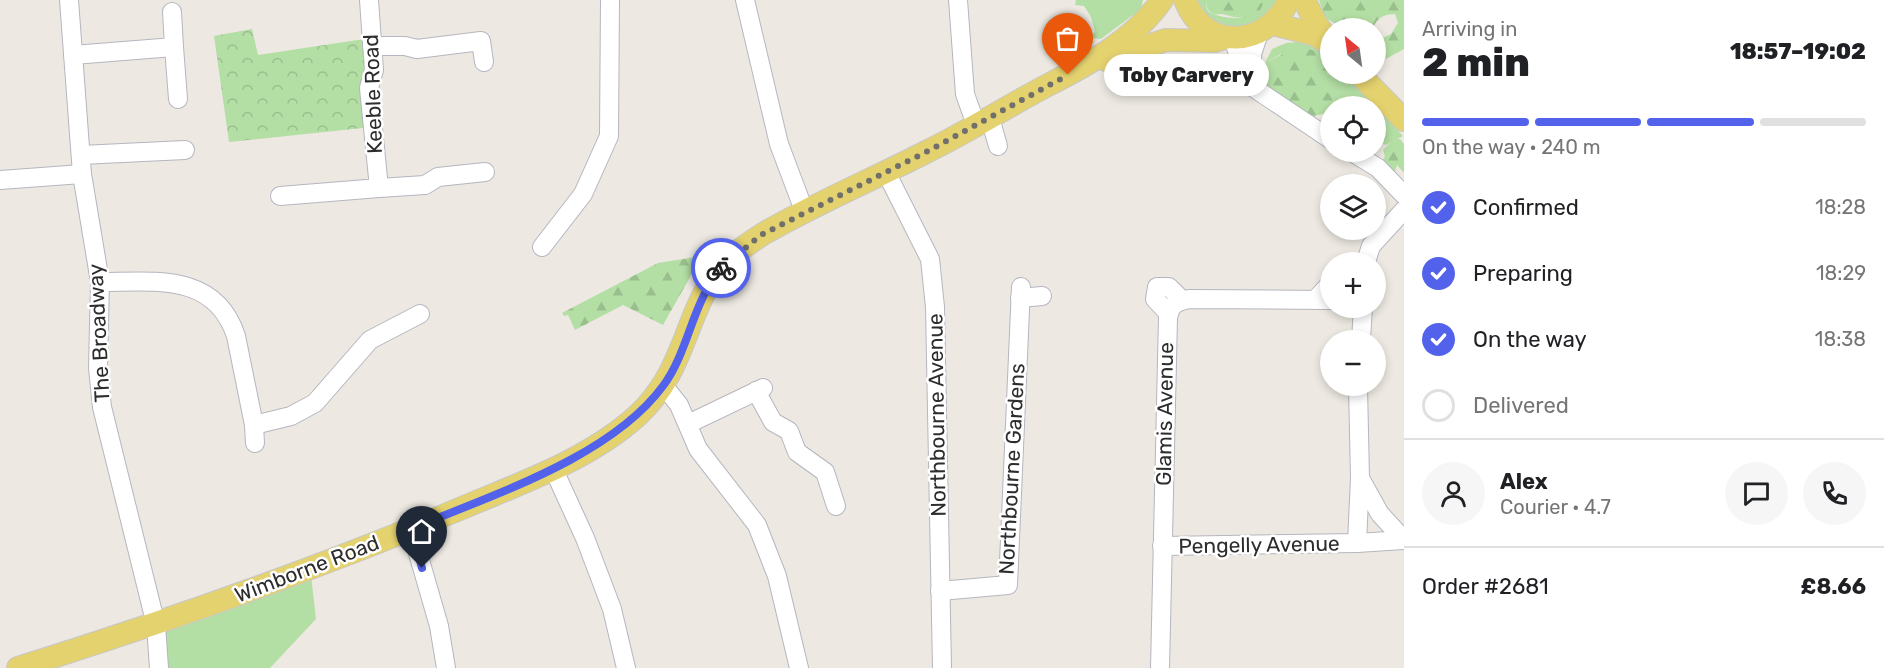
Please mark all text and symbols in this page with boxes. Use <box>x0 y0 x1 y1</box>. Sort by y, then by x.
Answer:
pin <box>1042 13 1093 75</box>
text: Arriving in <box>1422 17 1517 41</box>
north arrow <box>1320 18 1386 84</box>
map controls <box>1320 18 1386 396</box>
icon: bag <box>1051 22 1084 55</box>
street label: Keeble Road <box>358 34 387 154</box>
text: 18:57–19:02 <box>1730 38 1866 65</box>
text: 2 min <box>1422 40 1530 86</box>
callout: Toby Carvery <box>1104 54 1269 96</box>
text: Toby Carvery <box>1119 63 1254 87</box>
button: locate <box>1320 96 1386 162</box>
text: On the way · 240 m <box>1422 135 1601 159</box>
button: layers <box>1320 174 1386 240</box>
icon: check <box>1422 191 1455 224</box>
text: Confirmed <box>1473 194 1579 221</box>
text: 18:28 <box>1815 195 1866 219</box>
courier <box>691 238 751 298</box>
icon: bike <box>705 252 738 285</box>
button: + <box>1320 252 1386 318</box>
icon: check <box>1422 257 1455 290</box>
text: Preparing <box>1473 260 1573 287</box>
text: 18:29 <box>1816 261 1866 285</box>
street label: The Broadway <box>82 263 115 403</box>
street label: Northbourne Avenue <box>922 313 951 517</box>
icon: check <box>1422 323 1455 356</box>
text: On the way <box>1473 326 1587 353</box>
text: 18:38 <box>1815 327 1866 351</box>
button: − <box>1320 330 1386 396</box>
street label: Glamis Avenue <box>1151 342 1178 486</box>
street label: Northbourne Gardens <box>993 363 1030 575</box>
text: Delivered <box>1473 392 1569 419</box>
button: person <box>1422 462 1485 525</box>
button: chat <box>1725 462 1788 525</box>
button: phone <box>1803 462 1866 525</box>
text: Alex <box>1500 468 1548 495</box>
text: Courier · 4.7 <box>1500 495 1611 519</box>
pin <box>396 506 447 568</box>
icon: home <box>405 515 438 548</box>
street label: Wimborne Road <box>231 530 382 608</box>
street label: Pengelly Avenue <box>1178 531 1340 558</box>
text: Order #2681 <box>1422 573 1549 600</box>
text: £8.66 <box>1801 573 1866 600</box>

